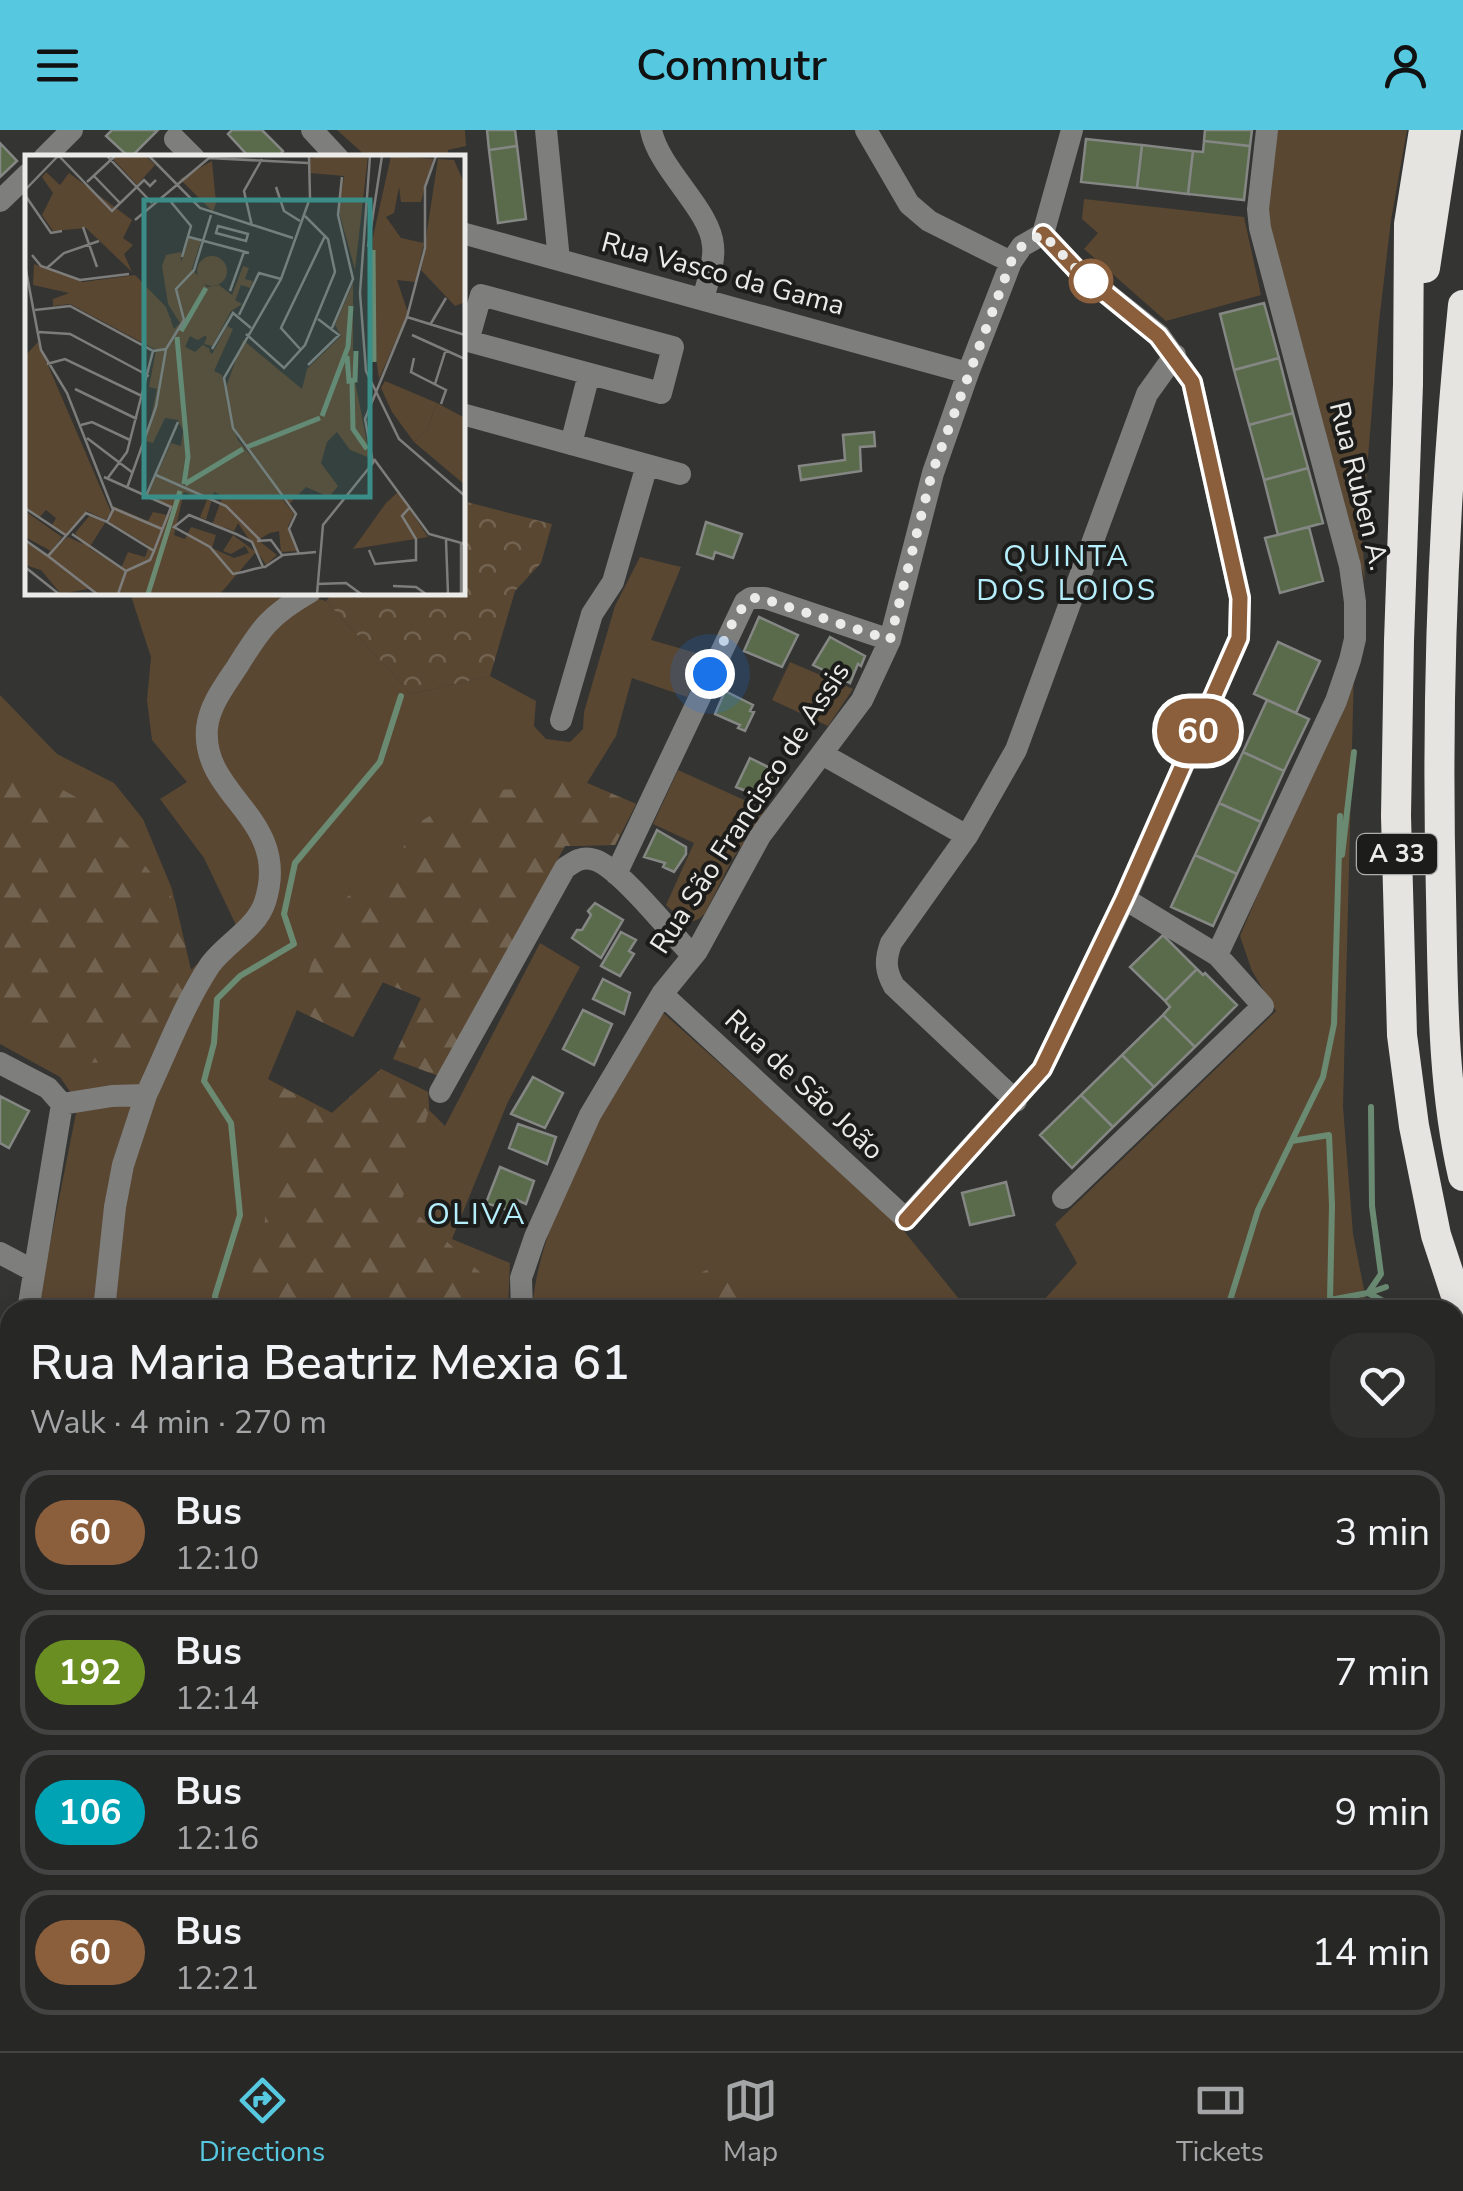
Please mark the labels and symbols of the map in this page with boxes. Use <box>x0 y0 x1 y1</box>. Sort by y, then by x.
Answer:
inset map <box>25 155 465 595</box>
street label: Rua Vasco da Gama <box>597 223 849 325</box>
unlabelled marker <box>1070 260 1112 302</box>
street label: Rua Ruben A. <box>1320 398 1398 574</box>
district label: QUINTA DOS LOIOS <box>976 536 1158 611</box>
your location <box>685 649 735 699</box>
street label: Rua São Francisco de Assis <box>641 655 859 961</box>
line badge: 60 <box>1153 698 1243 764</box>
road number: A 33 <box>1357 834 1437 874</box>
street label: Rua de São João <box>716 1001 892 1169</box>
district label: OLIVA <box>427 1194 527 1235</box>

